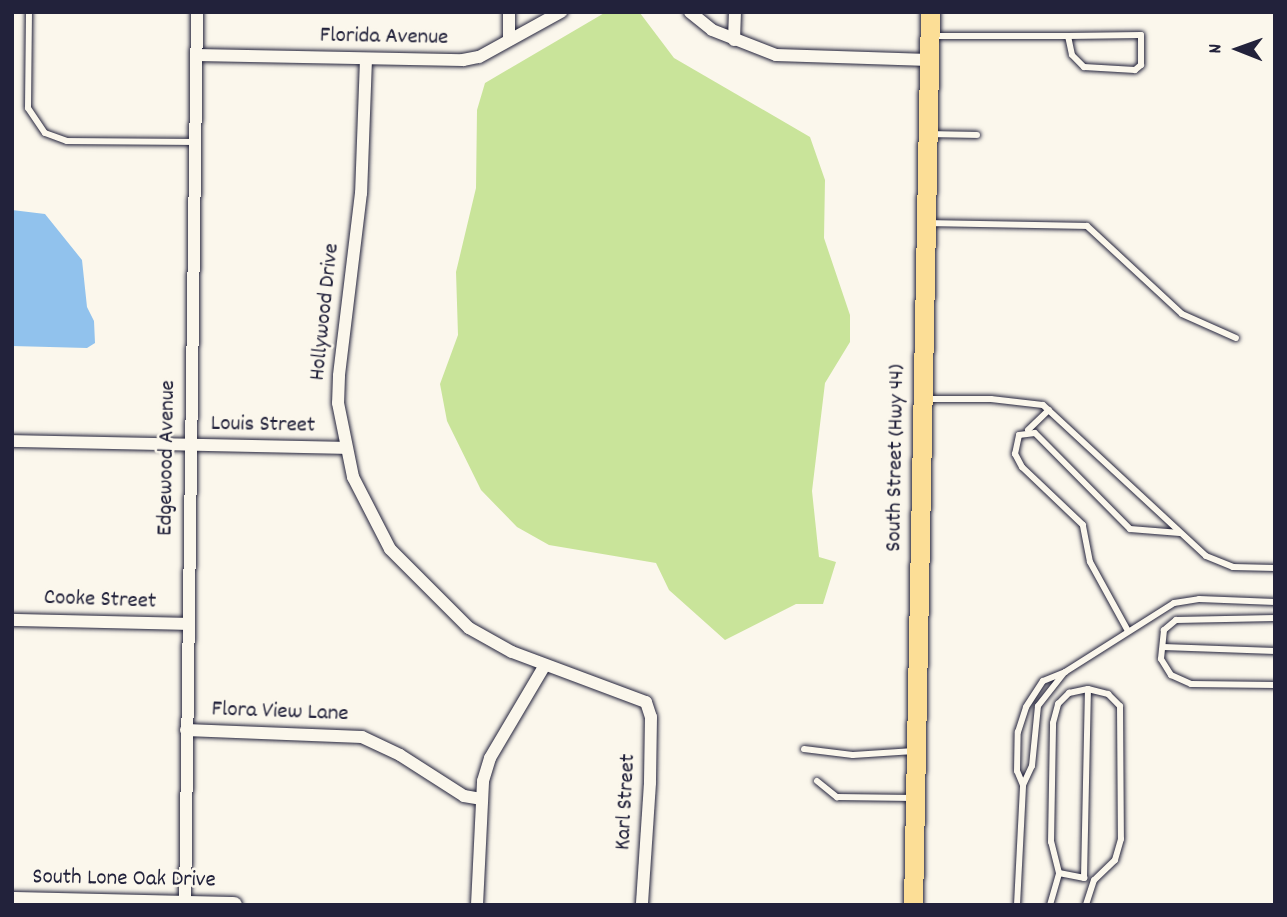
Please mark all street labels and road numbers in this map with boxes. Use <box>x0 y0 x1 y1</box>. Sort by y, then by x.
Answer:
street label: Florida Avenue <box>320 23 448 53</box>
street label: Hollywood Drive <box>305 242 347 382</box>
street label: South Street (Hwy 44) <box>882 364 912 552</box>
street label: Edgewood Avenue <box>153 380 183 536</box>
street label: Louis Street <box>210 411 316 441</box>
street label: Cooke Street <box>43 585 157 617</box>
street label: Flora View Lane <box>211 697 349 729</box>
street label: Karl Street <box>611 753 643 851</box>
street label: South Lone Oak Drive <box>32 865 216 895</box>

